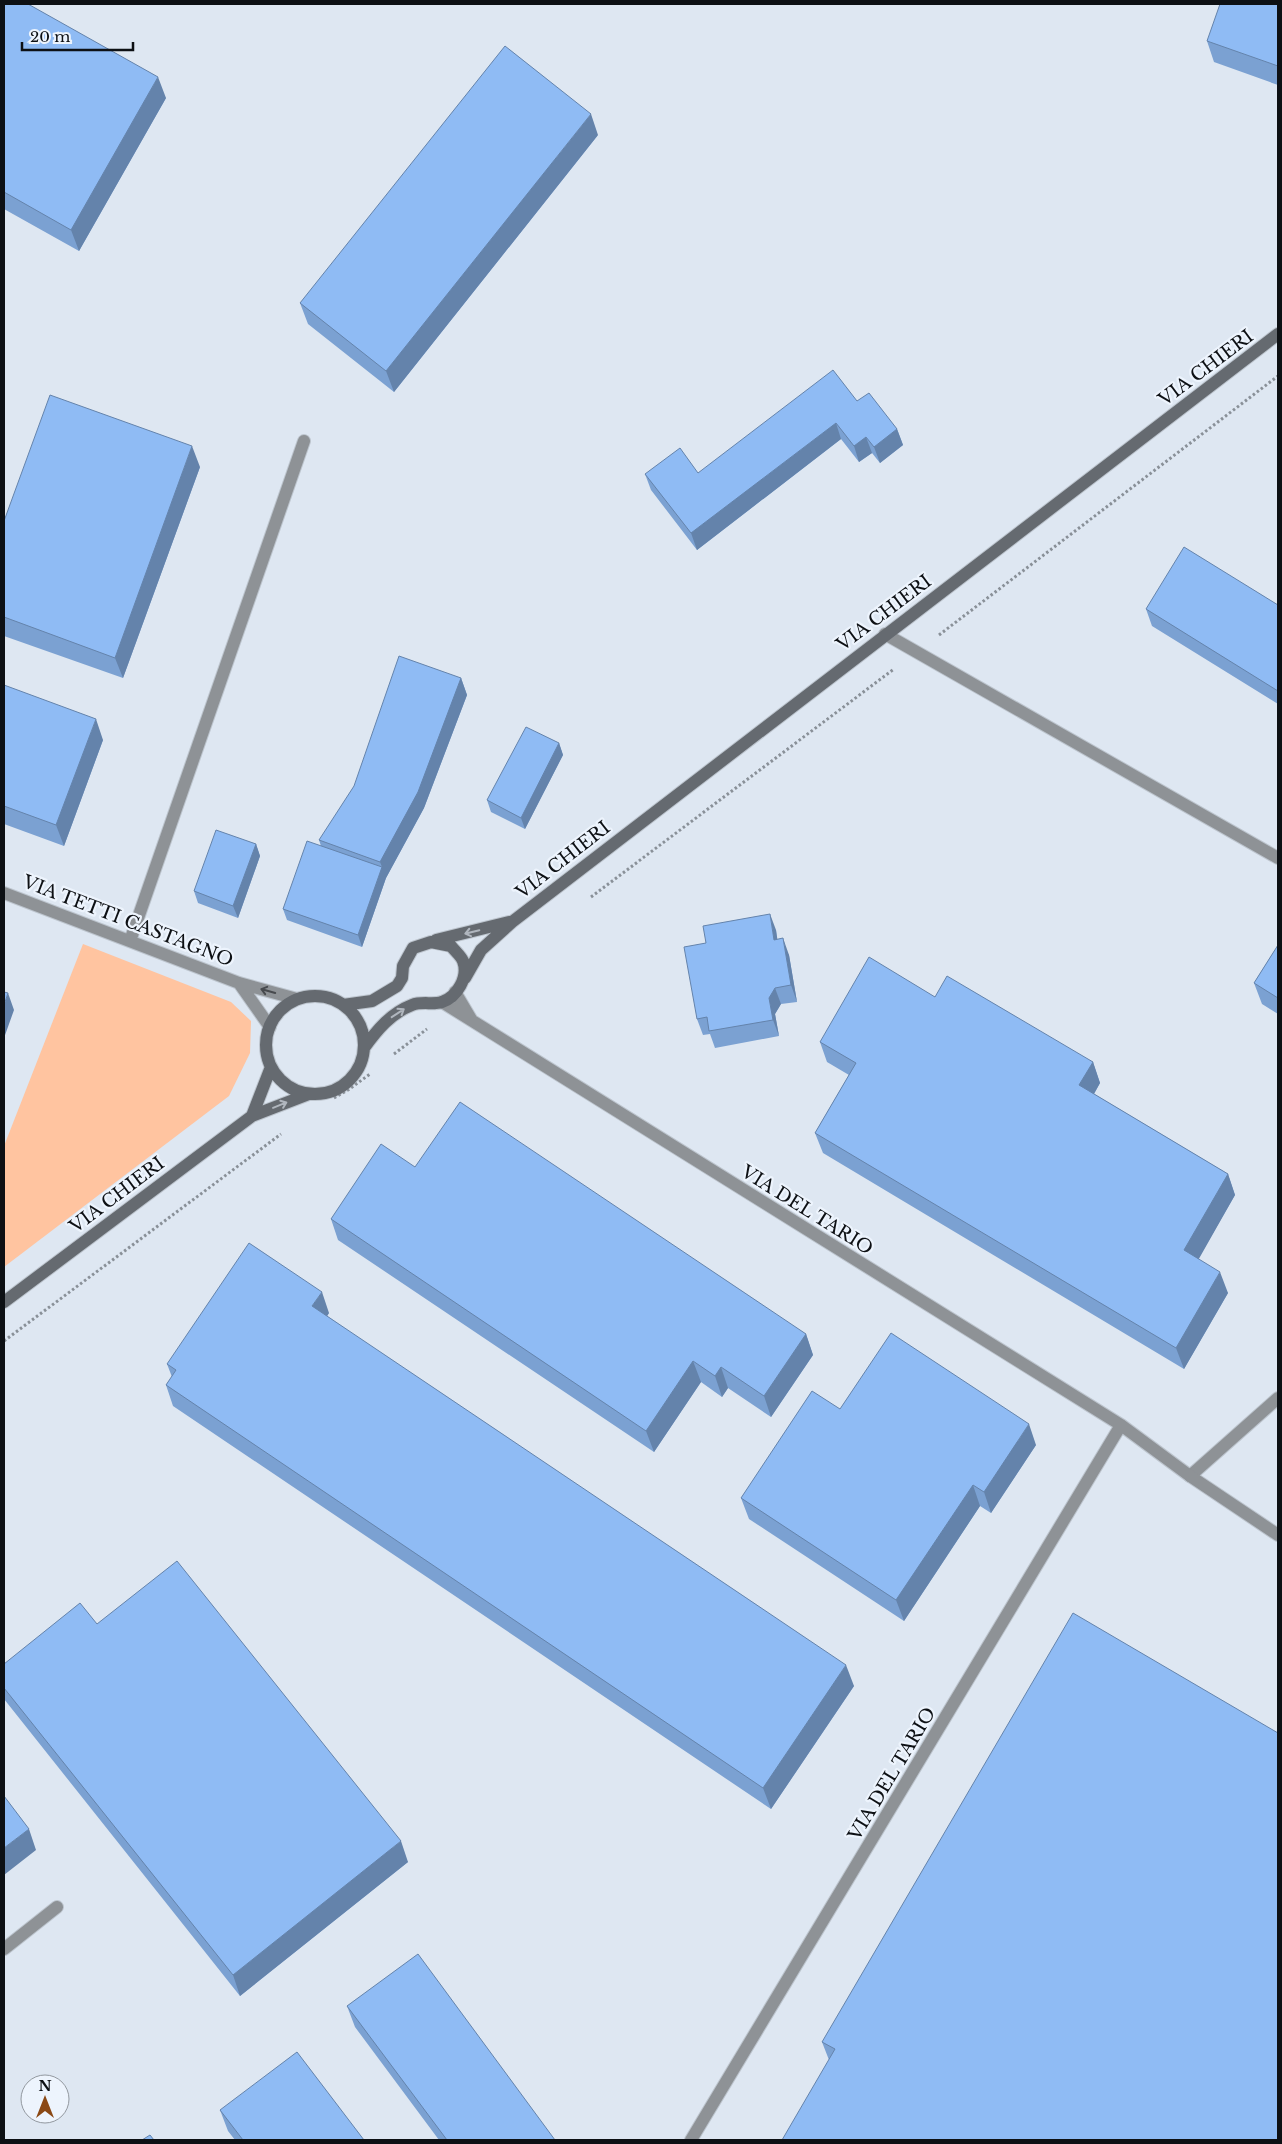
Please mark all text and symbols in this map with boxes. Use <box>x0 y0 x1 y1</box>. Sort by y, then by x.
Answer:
scale bar <box>22 20 134 52</box>
text: 20 m <box>30 27 70 46</box>
street label: VIA CHIERI <box>1153 325 1258 411</box>
street label: VIA CHIERI <box>831 570 936 656</box>
street label: VIA CHIERI <box>511 816 614 904</box>
street label: VIA TETTI CASTAGNO <box>19 870 236 971</box>
one-way arrow <box>464 928 480 937</box>
one-way arrow <box>261 985 277 995</box>
one-way arrow <box>390 1008 404 1018</box>
one-way arrow <box>272 1100 287 1109</box>
street label: VIA CHIERI <box>64 1152 169 1238</box>
street label: VIA DEL TARIO <box>736 1160 877 1259</box>
street label: VIA DEL TARIO <box>843 1703 940 1845</box>
north arrow <box>20 2074 70 2124</box>
text: N <box>38 2077 52 2095</box>

